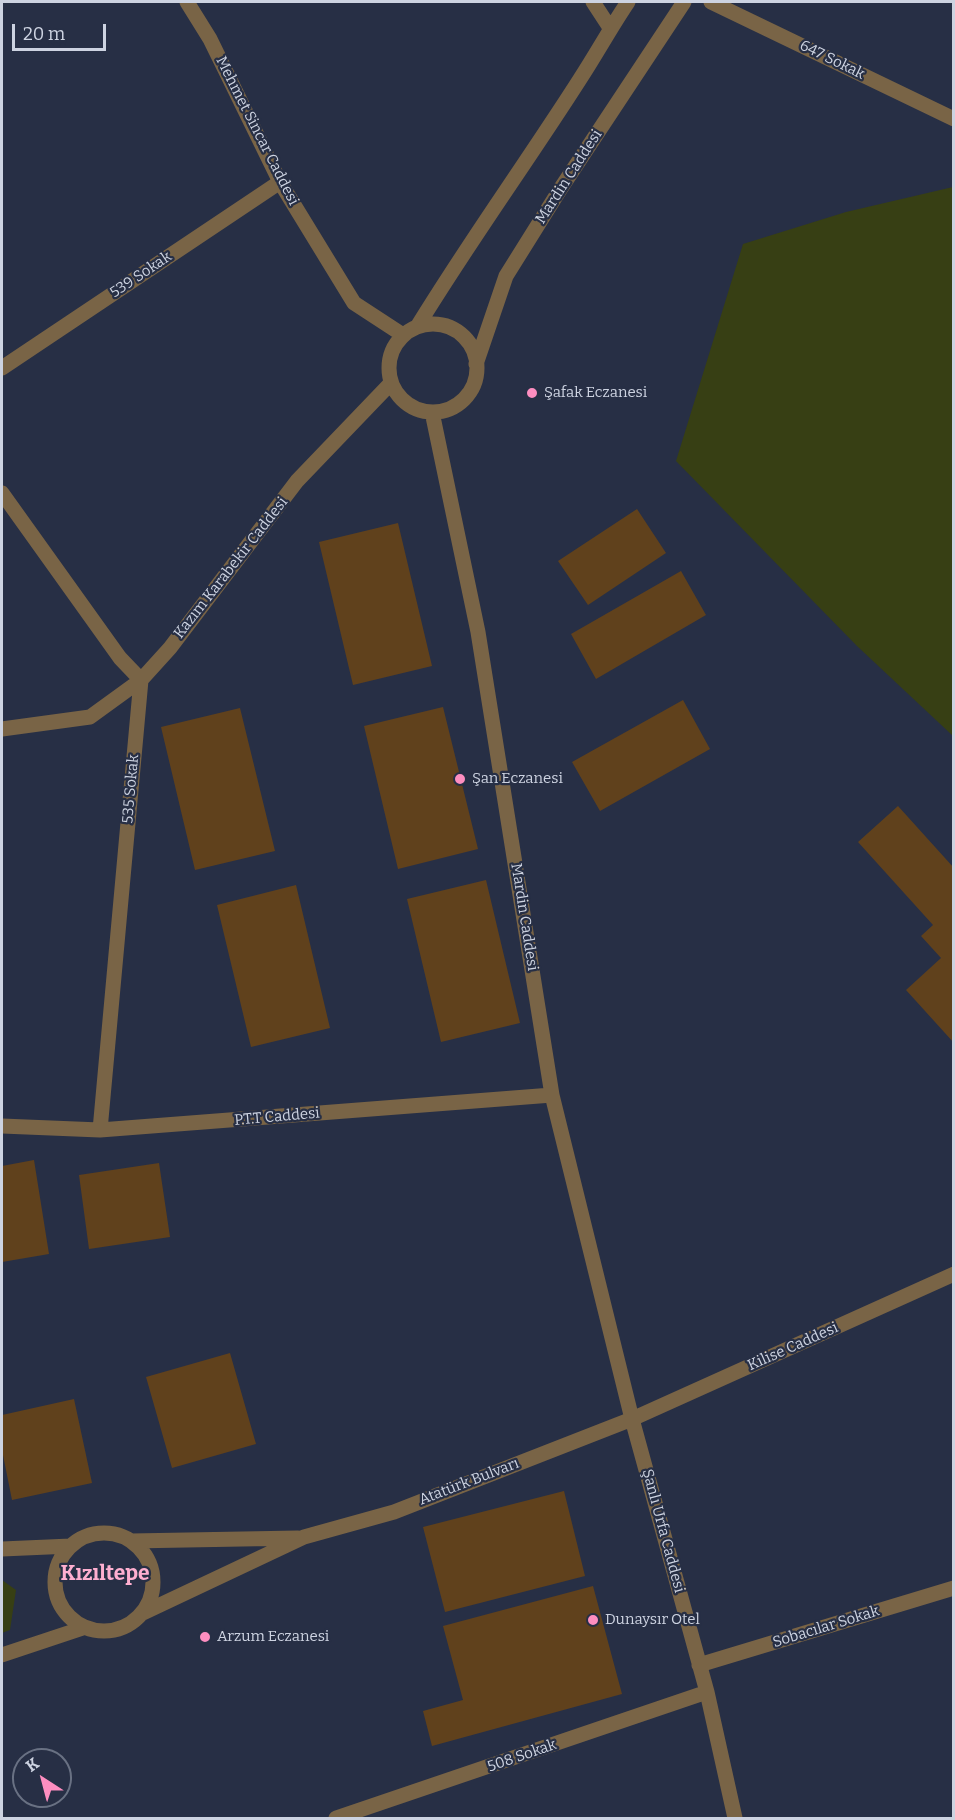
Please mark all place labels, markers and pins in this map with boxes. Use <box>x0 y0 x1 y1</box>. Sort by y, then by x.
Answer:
place label: Şafak Eczanesi <box>544 384 647 402</box>
marker: Şafak Eczanesi <box>525 386 539 400</box>
place label: Şan Eczanesi <box>472 770 563 788</box>
marker: Şan Eczanesi <box>453 772 467 786</box>
place label: Dunaysır Otel <box>605 1611 700 1629</box>
marker: Dunaysır Otel <box>586 1613 600 1627</box>
place label: Arzum Eczanesi <box>217 1628 329 1646</box>
marker: Arzum Eczanesi <box>198 1630 212 1644</box>

